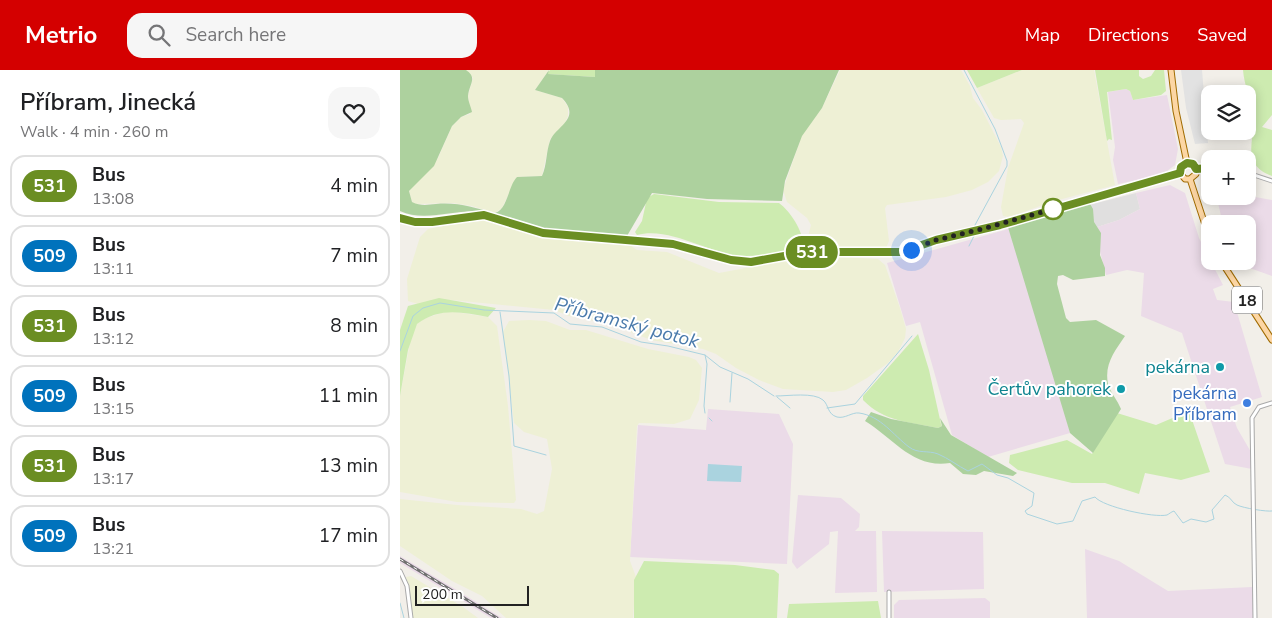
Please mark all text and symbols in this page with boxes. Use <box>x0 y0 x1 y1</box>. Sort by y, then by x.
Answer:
search box <box>127 13 477 58</box>
text: Metrio <box>25 19 97 51</box>
icon: search <box>145 21 173 49</box>
text: Search here <box>185 22 286 48</box>
text: Map <box>1025 23 1060 47</box>
text: Directions <box>1088 23 1169 47</box>
text: Saved <box>1197 23 1247 47</box>
map controls <box>1201 85 1256 270</box>
button: layers <box>1201 85 1256 140</box>
text: Příbram, Jinecká <box>20 86 196 118</box>
button: heart <box>328 87 380 139</box>
text: Walk · 4 min · 260 m <box>20 121 168 143</box>
button: + <box>1201 150 1256 205</box>
text: Bus <box>92 162 125 188</box>
text: 4 min <box>330 173 378 199</box>
text: 531 <box>33 174 66 198</box>
text: 13:08 <box>92 188 134 210</box>
unlabelled marker <box>1042 198 1064 220</box>
button: − <box>1201 215 1256 270</box>
text: Bus <box>92 232 125 258</box>
line badge: 531 <box>783 236 841 268</box>
your location <box>899 238 924 263</box>
text: 531 <box>796 240 828 264</box>
text: 7 min <box>330 243 378 269</box>
text: 509 <box>33 244 66 268</box>
text: 13:11 <box>92 258 134 280</box>
road number: 18 <box>1232 286 1262 314</box>
water label: Příbramský potok <box>552 291 702 355</box>
text: Bus <box>92 302 125 328</box>
text: 8 min <box>330 313 378 339</box>
text: 531 <box>33 314 66 338</box>
text: 13:12 <box>92 328 134 350</box>
place label: pekárna <box>1145 355 1210 379</box>
marker: pekárna <box>1214 361 1226 373</box>
text: Bus <box>92 372 125 398</box>
place label: Čertův pahorek <box>988 377 1112 401</box>
place label: pekárna Příbram <box>1172 381 1237 426</box>
text: 11 min <box>319 383 378 409</box>
marker: Čertův pahorek <box>1115 383 1127 395</box>
text: 509 <box>33 384 66 408</box>
marker: pekárna Příbram <box>1241 397 1253 409</box>
text: 13:15 <box>92 398 134 420</box>
text: Bus <box>92 442 125 468</box>
text: 13 min <box>319 453 378 479</box>
text: 531 <box>33 454 66 478</box>
text: 13:17 <box>92 468 134 490</box>
text: Bus <box>92 512 125 538</box>
text: 17 min <box>319 523 378 549</box>
text: 509 <box>33 524 66 548</box>
text: 13:21 <box>92 538 134 560</box>
scale bar <box>415 583 529 606</box>
text: 200 m <box>422 585 463 604</box>

